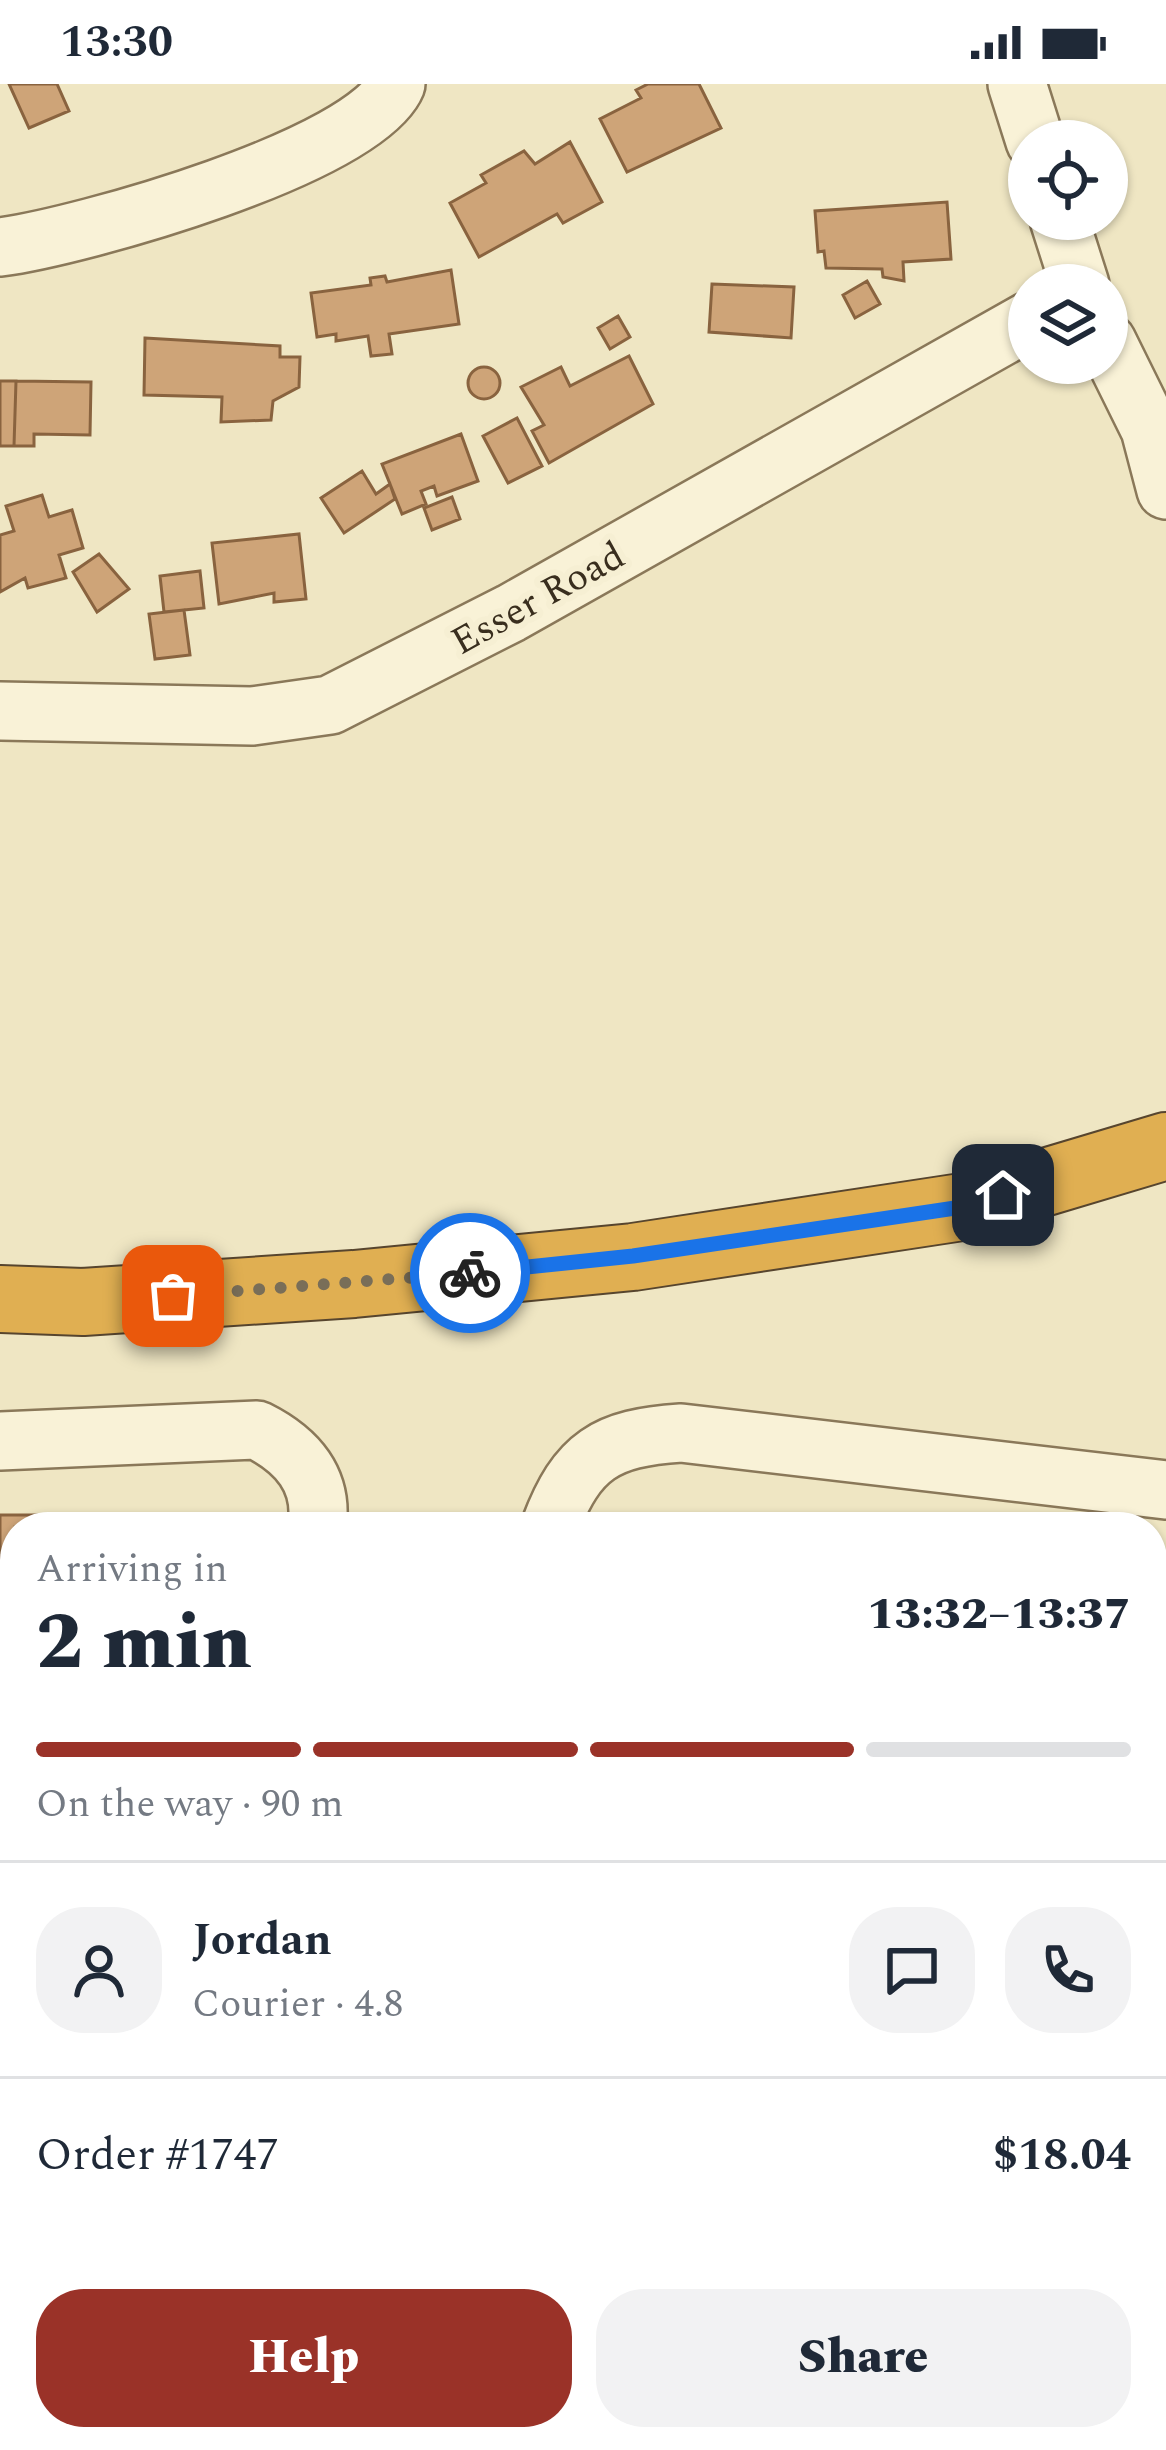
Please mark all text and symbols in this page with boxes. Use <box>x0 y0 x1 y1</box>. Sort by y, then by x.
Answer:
text: 13:30 <box>60 8 173 77</box>
map controls <box>1008 120 1128 384</box>
button: locate <box>1008 120 1128 240</box>
button: layers <box>1008 264 1128 384</box>
street label: Esser Road <box>440 527 636 671</box>
pin <box>952 1144 1054 1246</box>
icon: home <box>970 1162 1036 1228</box>
courier <box>410 1213 530 1333</box>
icon: bike <box>437 1240 503 1306</box>
pin <box>122 1245 224 1347</box>
icon: bag <box>140 1263 206 1329</box>
text: Arriving in <box>36 1540 228 1599</box>
text: 13:32–13:37 <box>867 1580 1131 1649</box>
text: 2 min <box>36 1584 252 1703</box>
text: On the way · 90 m <box>36 1775 344 1834</box>
text: Jordan <box>192 1906 332 1975</box>
button: person <box>36 1907 162 2033</box>
button: chat <box>849 1907 975 2033</box>
button: phone <box>1005 1907 1131 2033</box>
text: Courier · 4.8 <box>192 1975 403 2034</box>
text: Order #1747 <box>36 2121 279 2190</box>
text: $18.04 <box>993 2121 1131 2190</box>
button: Help <box>36 2289 572 2427</box>
button: Share <box>596 2289 1131 2427</box>

